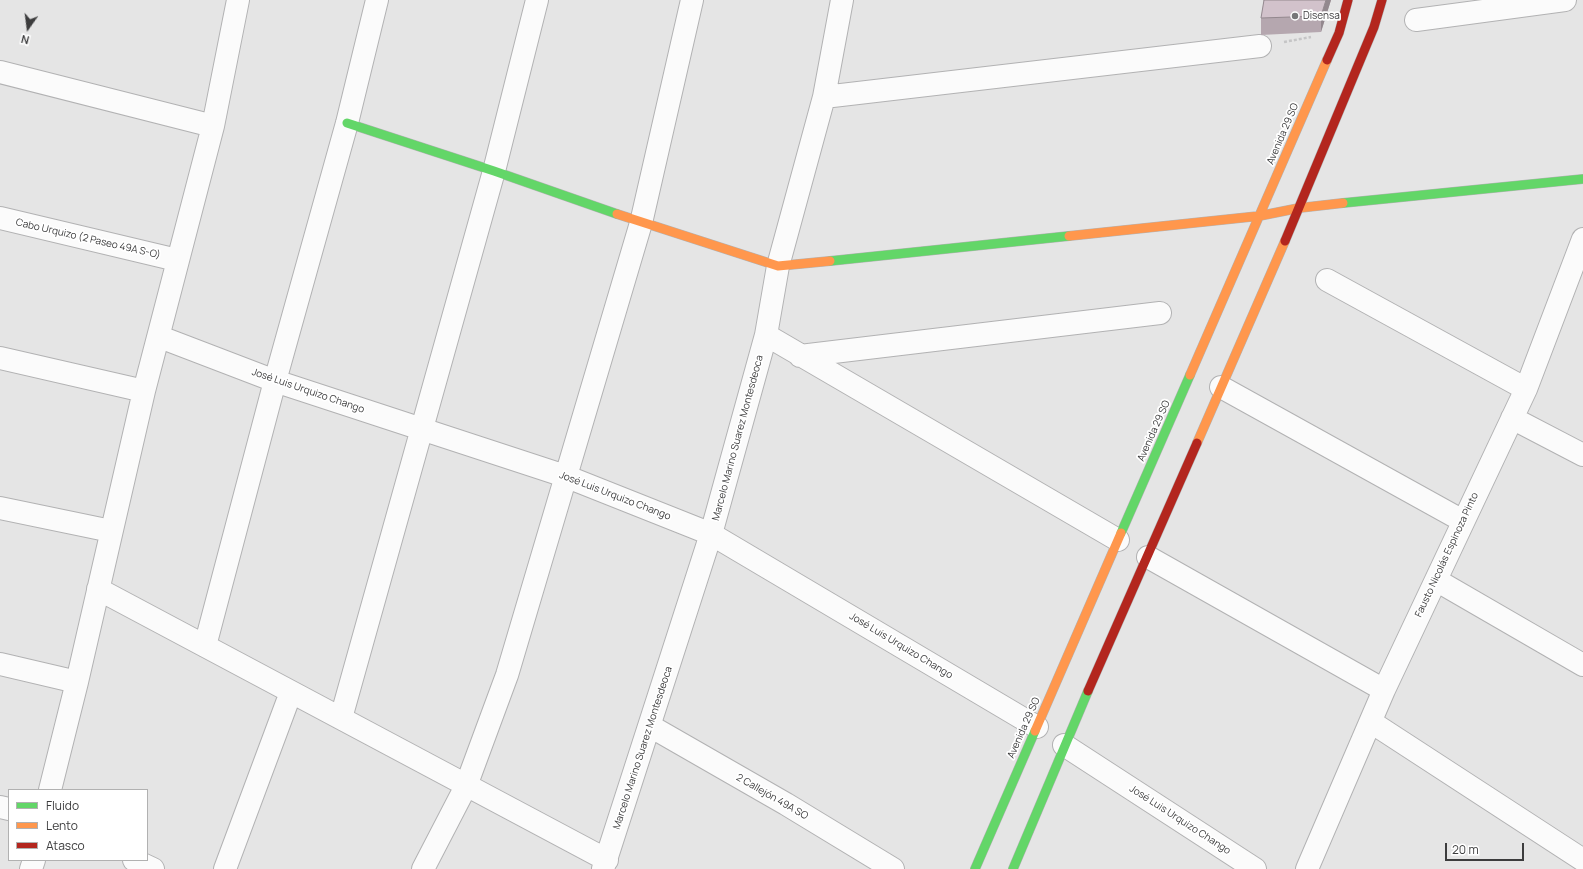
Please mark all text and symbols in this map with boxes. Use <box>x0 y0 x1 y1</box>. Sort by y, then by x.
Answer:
north arrow <box>8 8 48 48</box>
place label: Disensa <box>1303 10 1340 22</box>
marker: Disensa <box>1290 11 1300 21</box>
text: N <box>19 32 31 48</box>
street label: Avenida 29 SO <box>1265 101 1301 167</box>
street label: Cabo Urquizo (2 Paseo 49A S-O) <box>14 216 162 262</box>
street label: Marcelo Marino Suarez Montesdeoca <box>710 354 766 522</box>
street label: José Luis Urquizo Chango <box>250 366 366 416</box>
street label: Avenida 29 SO <box>1135 399 1173 463</box>
street label: José Luis Urquizo Chango <box>558 469 672 523</box>
street label: Fausto Nicolás Espinoza Pinto <box>1413 491 1481 619</box>
street label: José Luis Urquizo Chango <box>847 610 955 682</box>
street label: Marcelo Marino Suarez Montesdeoca <box>611 665 675 831</box>
street label: Avenida 29 SO <box>1005 696 1043 760</box>
street label: 2 Callejón 49A SO <box>734 772 810 822</box>
street label: José Luis Urquizo Chango <box>1127 783 1233 857</box>
legend <box>8 789 148 861</box>
text: Fluido <box>46 797 79 814</box>
text: Lento <box>46 817 78 834</box>
scale bar <box>1447 835 1526 861</box>
text: Atasco <box>46 837 85 854</box>
text: 20 m <box>1452 841 1479 858</box>

